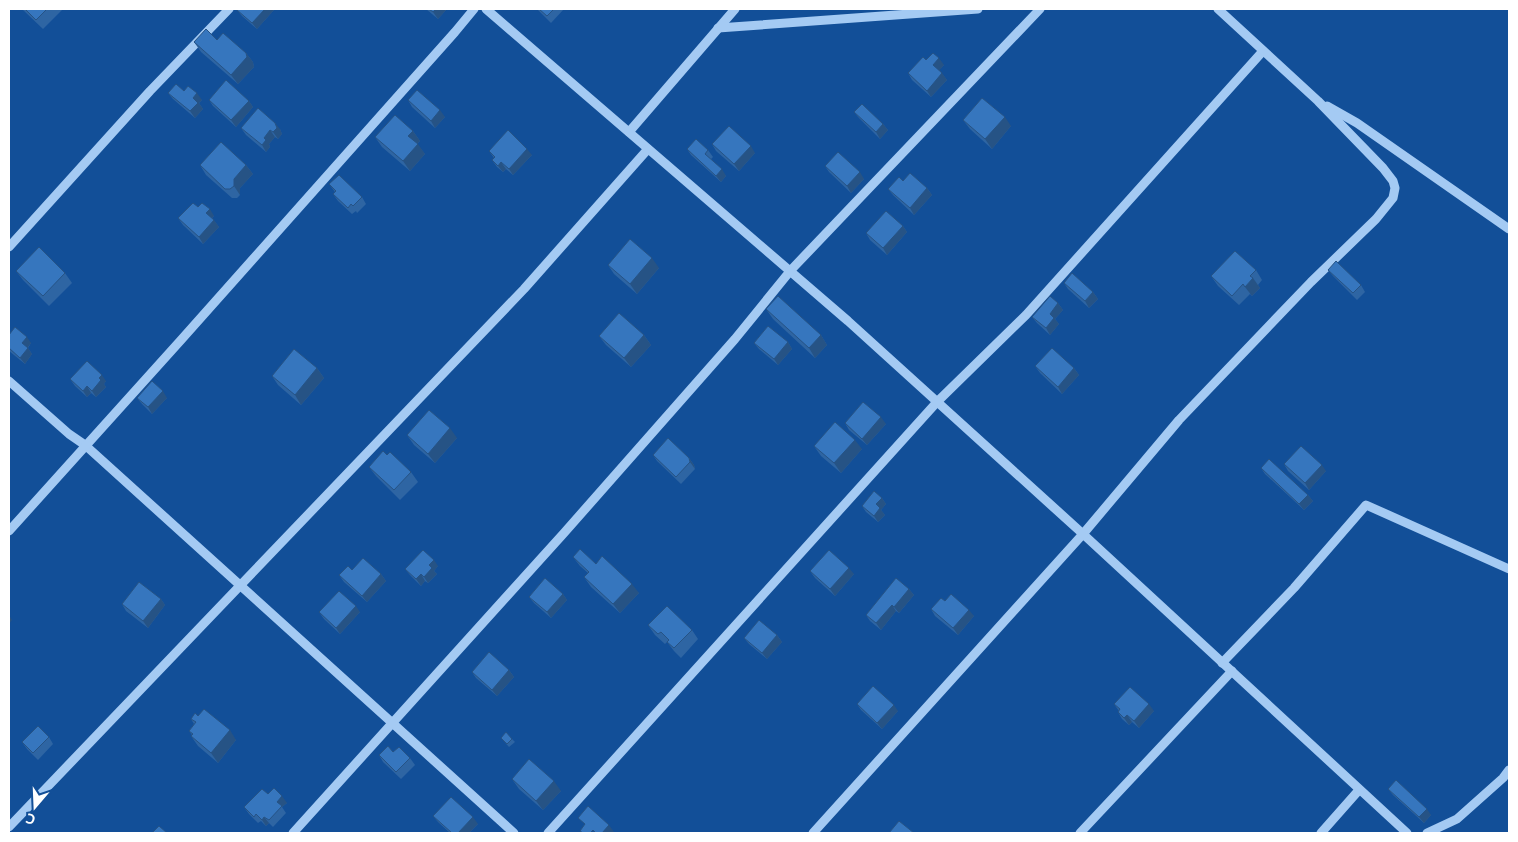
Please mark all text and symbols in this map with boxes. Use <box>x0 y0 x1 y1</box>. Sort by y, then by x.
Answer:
north arrow <box>10 782 60 832</box>
text: С <box>24 810 38 828</box>

